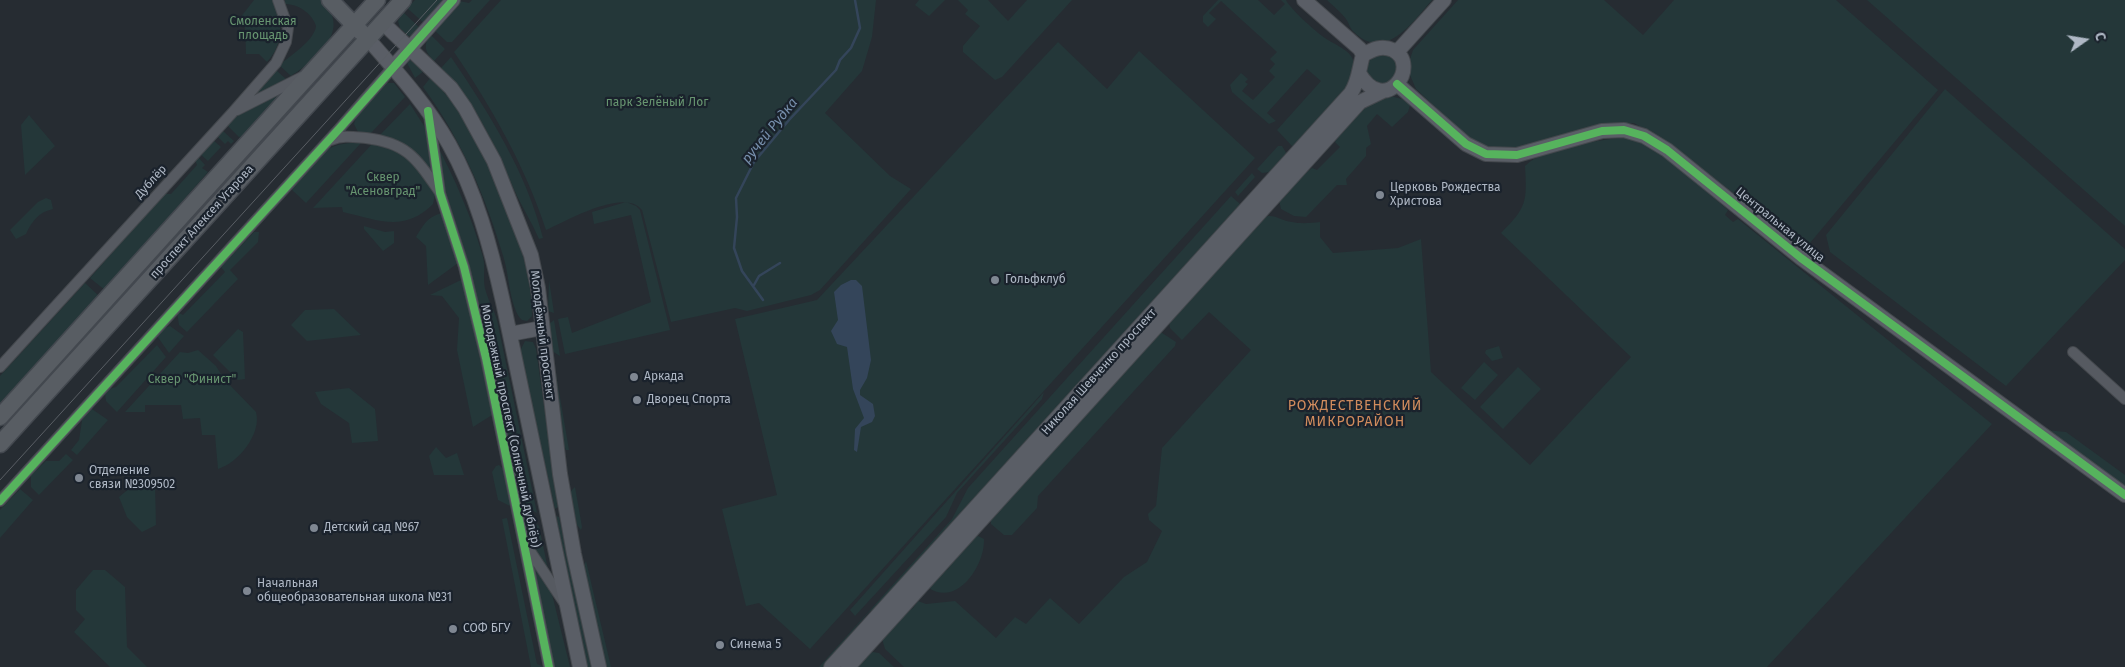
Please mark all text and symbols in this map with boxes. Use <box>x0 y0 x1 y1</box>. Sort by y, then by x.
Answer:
park label: Смоленская площадь <box>229 15 297 43</box>
north arrow <box>2060 15 2110 65</box>
text: С <box>2091 31 2109 42</box>
water label: ручей Рудка <box>738 95 802 167</box>
park label: парк Зелёный Лог <box>606 96 708 110</box>
street label: Дублёр <box>132 162 170 202</box>
street label: проспект Алексея Угарова <box>147 162 257 282</box>
park label: Сквер "Асеновград" <box>346 171 420 199</box>
place label: Церковь Рождества Христова <box>1390 181 1501 209</box>
street label: Центральная улица <box>1733 185 1827 265</box>
marker: Церковь Рождества Христова <box>1374 189 1386 201</box>
street label: Молодёжный проспект <box>527 269 557 401</box>
place label: Гольфклуб <box>1005 273 1066 287</box>
marker: Гольфклуб <box>989 274 1001 286</box>
street label: Молодежный проспект (Солнечный дублёр) <box>477 303 543 549</box>
street label: Николая Шевченко проспект <box>1039 306 1159 438</box>
place label: Аркада <box>644 370 684 384</box>
marker: Аркада <box>628 371 640 383</box>
park label: Сквер "Финист" <box>148 373 236 387</box>
place label: Дворец Спорта <box>647 393 731 407</box>
marker: Дворец Спорта <box>631 394 643 406</box>
district label: РОЖДЕСТВЕНСКИЙ МИКРОРАЙОН <box>1286 398 1424 431</box>
place label: Отделение связи №309502 <box>89 464 175 492</box>
marker: Отделение связи №309502 <box>73 472 85 484</box>
place label: Детский сад №67 <box>324 521 419 535</box>
marker: Детский сад №67 <box>308 522 320 534</box>
place label: Начальная общеобразовательная школа №31 <box>257 577 452 605</box>
marker: Начальная общеобразовательная школа №31 <box>241 585 253 597</box>
place label: СОФ БГУ <box>463 622 510 636</box>
marker: СОФ БГУ <box>447 623 459 635</box>
place label: Синема 5 <box>730 638 781 652</box>
marker: Синема 5 <box>714 639 726 651</box>

